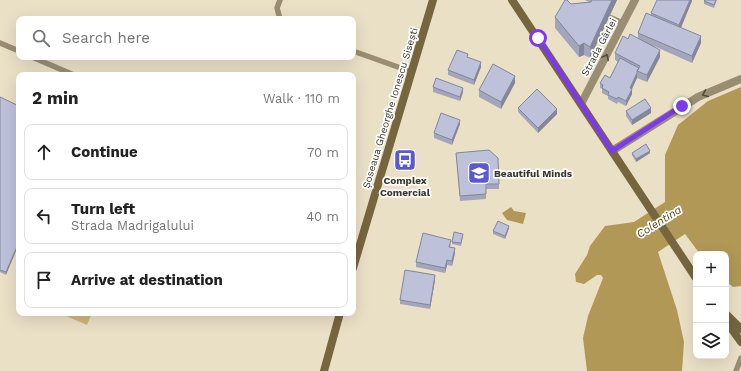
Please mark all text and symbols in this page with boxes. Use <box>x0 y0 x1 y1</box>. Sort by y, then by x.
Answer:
search box <box>16 16 356 60</box>
street label: Strada Gârlei <box>579 16 619 78</box>
street label: Șoseaua Gheorghe Ionescu Sisești <box>360 26 420 190</box>
icon: search <box>30 27 52 49</box>
text: Search here <box>62 29 150 47</box>
route start <box>529 29 547 47</box>
one-way arrow <box>601 54 609 61</box>
text: 2 min <box>32 88 78 108</box>
one-way arrow <box>702 89 710 97</box>
text: Walk · 110 m <box>263 91 340 106</box>
route end <box>673 97 691 115</box>
icon: ahead <box>33 141 55 163</box>
text: Continue <box>71 143 138 161</box>
text: 70 m <box>307 145 339 160</box>
bus stop icon: Complex Comercial <box>392 147 418 173</box>
school or university icon: Beautiful Minds <box>466 160 492 186</box>
place label: Beautiful Minds <box>494 168 573 179</box>
place label: Complex Comercial <box>380 175 431 198</box>
text: Turn left <box>71 200 135 218</box>
water label: Colentina <box>634 203 684 241</box>
icon: left <box>33 205 55 227</box>
text: 40 m <box>306 209 339 224</box>
text: Strada Madrigalului <box>71 218 194 233</box>
map controls <box>693 251 729 359</box>
button: + <box>693 251 729 287</box>
icon: arrive <box>33 269 55 291</box>
text: Arrive at destination <box>71 271 223 289</box>
button: − <box>693 287 729 323</box>
button: layers <box>693 323 729 359</box>

